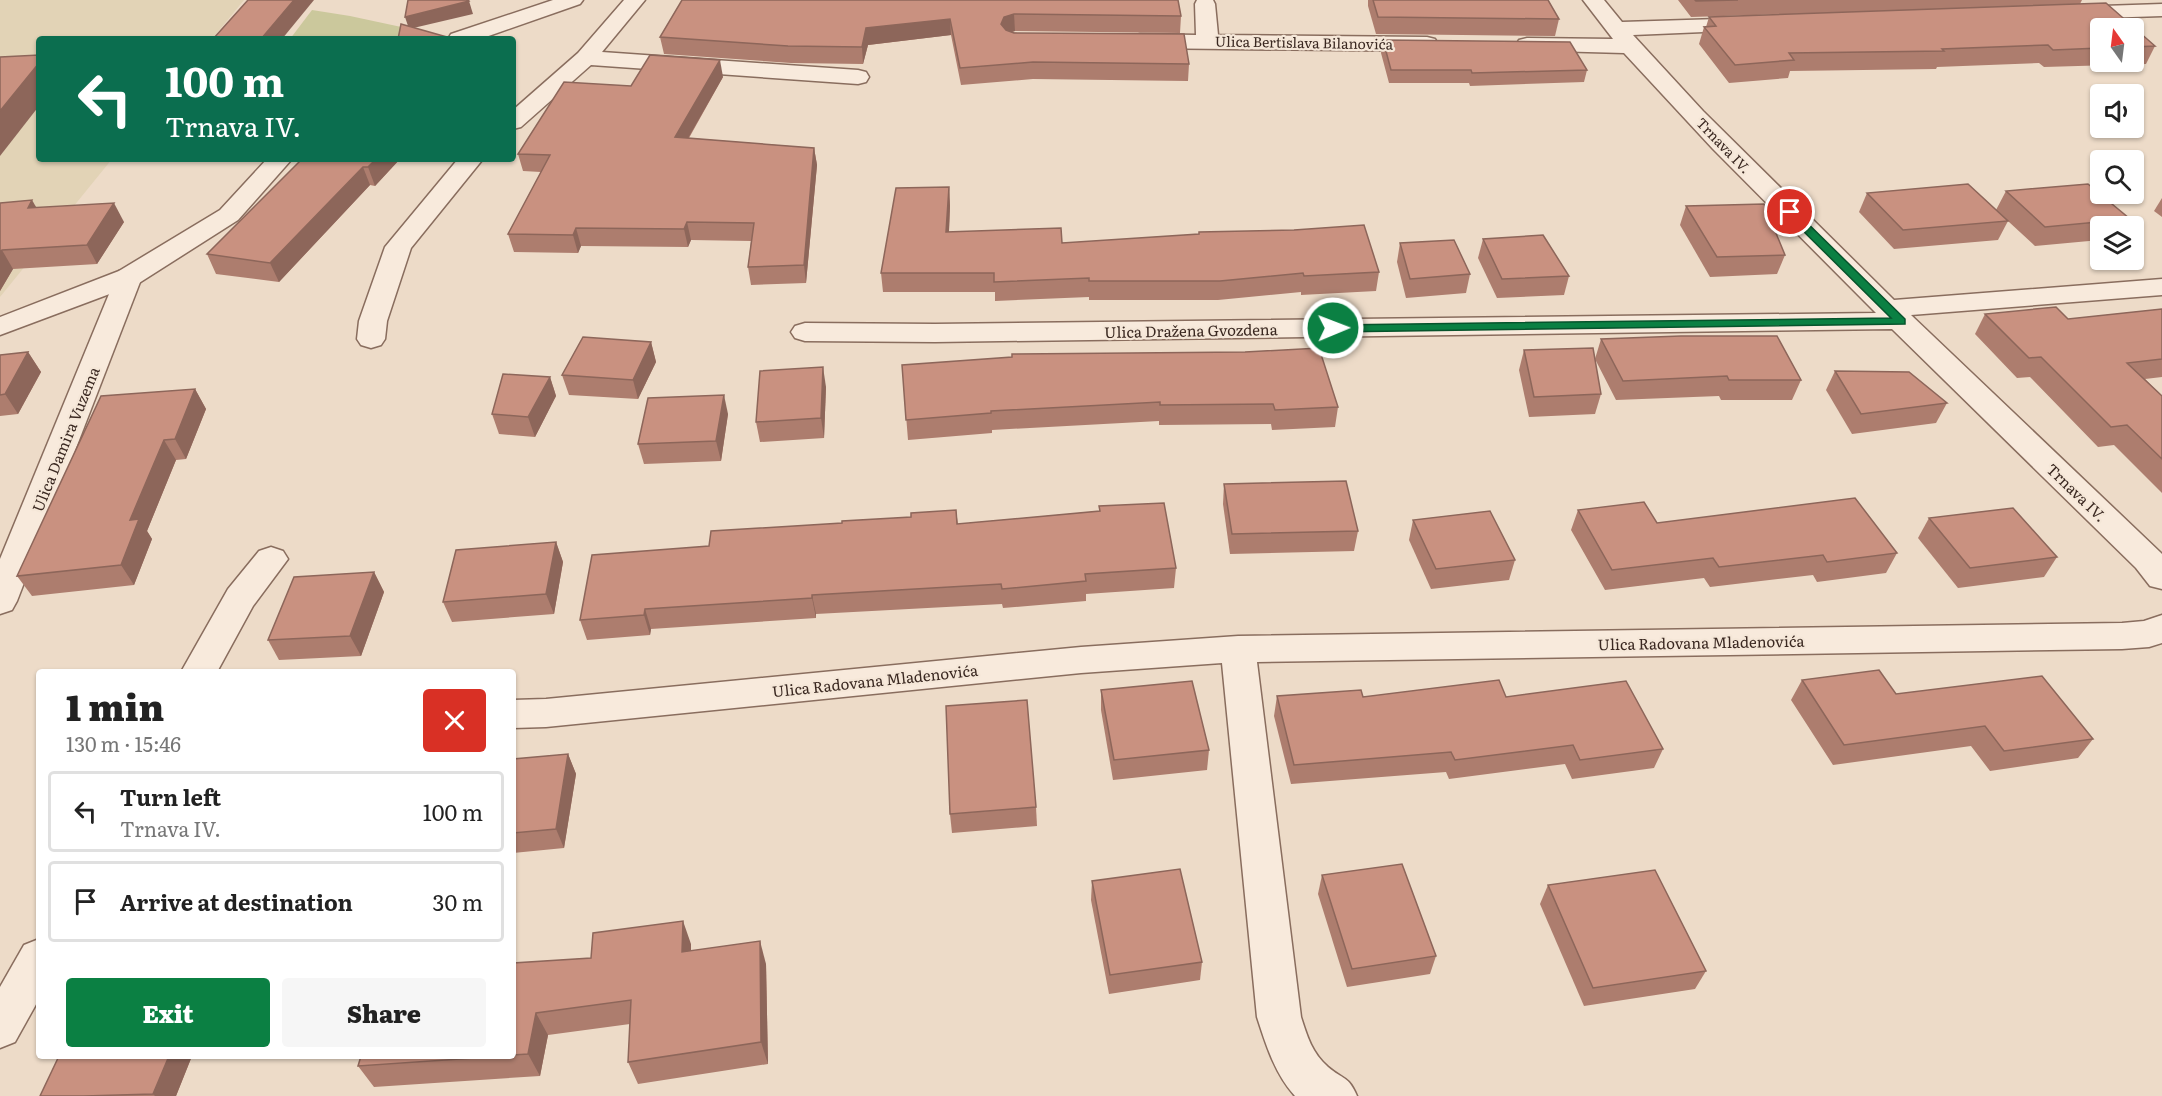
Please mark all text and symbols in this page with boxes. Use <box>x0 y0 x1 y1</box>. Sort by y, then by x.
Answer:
north arrow <box>2090 18 2144 72</box>
map controls <box>2090 18 2144 270</box>
street label: Ulica Bertislava Bilanovića <box>1215 30 1394 54</box>
text: 100 m <box>165 48 284 110</box>
icon: left <box>66 60 144 138</box>
button: sound <box>2090 84 2144 138</box>
text: Trnava IV. <box>165 105 301 145</box>
street label: Trnava IV. <box>1692 113 1756 177</box>
button: search <box>2090 150 2144 204</box>
pin <box>1764 186 1815 237</box>
icon: arrive <box>1773 195 1806 228</box>
button: layers <box>2090 216 2144 270</box>
position arrow <box>1301 296 1365 360</box>
street label: Ulica Dražena Gvozdena <box>1104 317 1279 343</box>
street label: Ulica Damira Vuzema <box>25 362 105 515</box>
street label: Trnava IV. <box>2042 457 2112 527</box>
street label: Ulica Radovana Mladenovića <box>1597 629 1805 655</box>
street label: Ulica Radovana Mladenovića <box>771 658 980 702</box>
text: 1 min <box>66 679 164 732</box>
button: close <box>423 689 486 752</box>
text: 130 m · 15:46 <box>66 728 181 758</box>
text: Turn left <box>120 780 221 813</box>
icon: left <box>69 795 102 828</box>
text: 100 m <box>423 795 483 828</box>
text: Trnava IV. <box>120 813 221 843</box>
icon: arrive <box>69 885 102 918</box>
text: Arrive at destination <box>120 885 353 918</box>
text: 30 m <box>433 885 483 918</box>
button: Exit <box>66 978 270 1047</box>
button: Share <box>282 978 486 1047</box>

